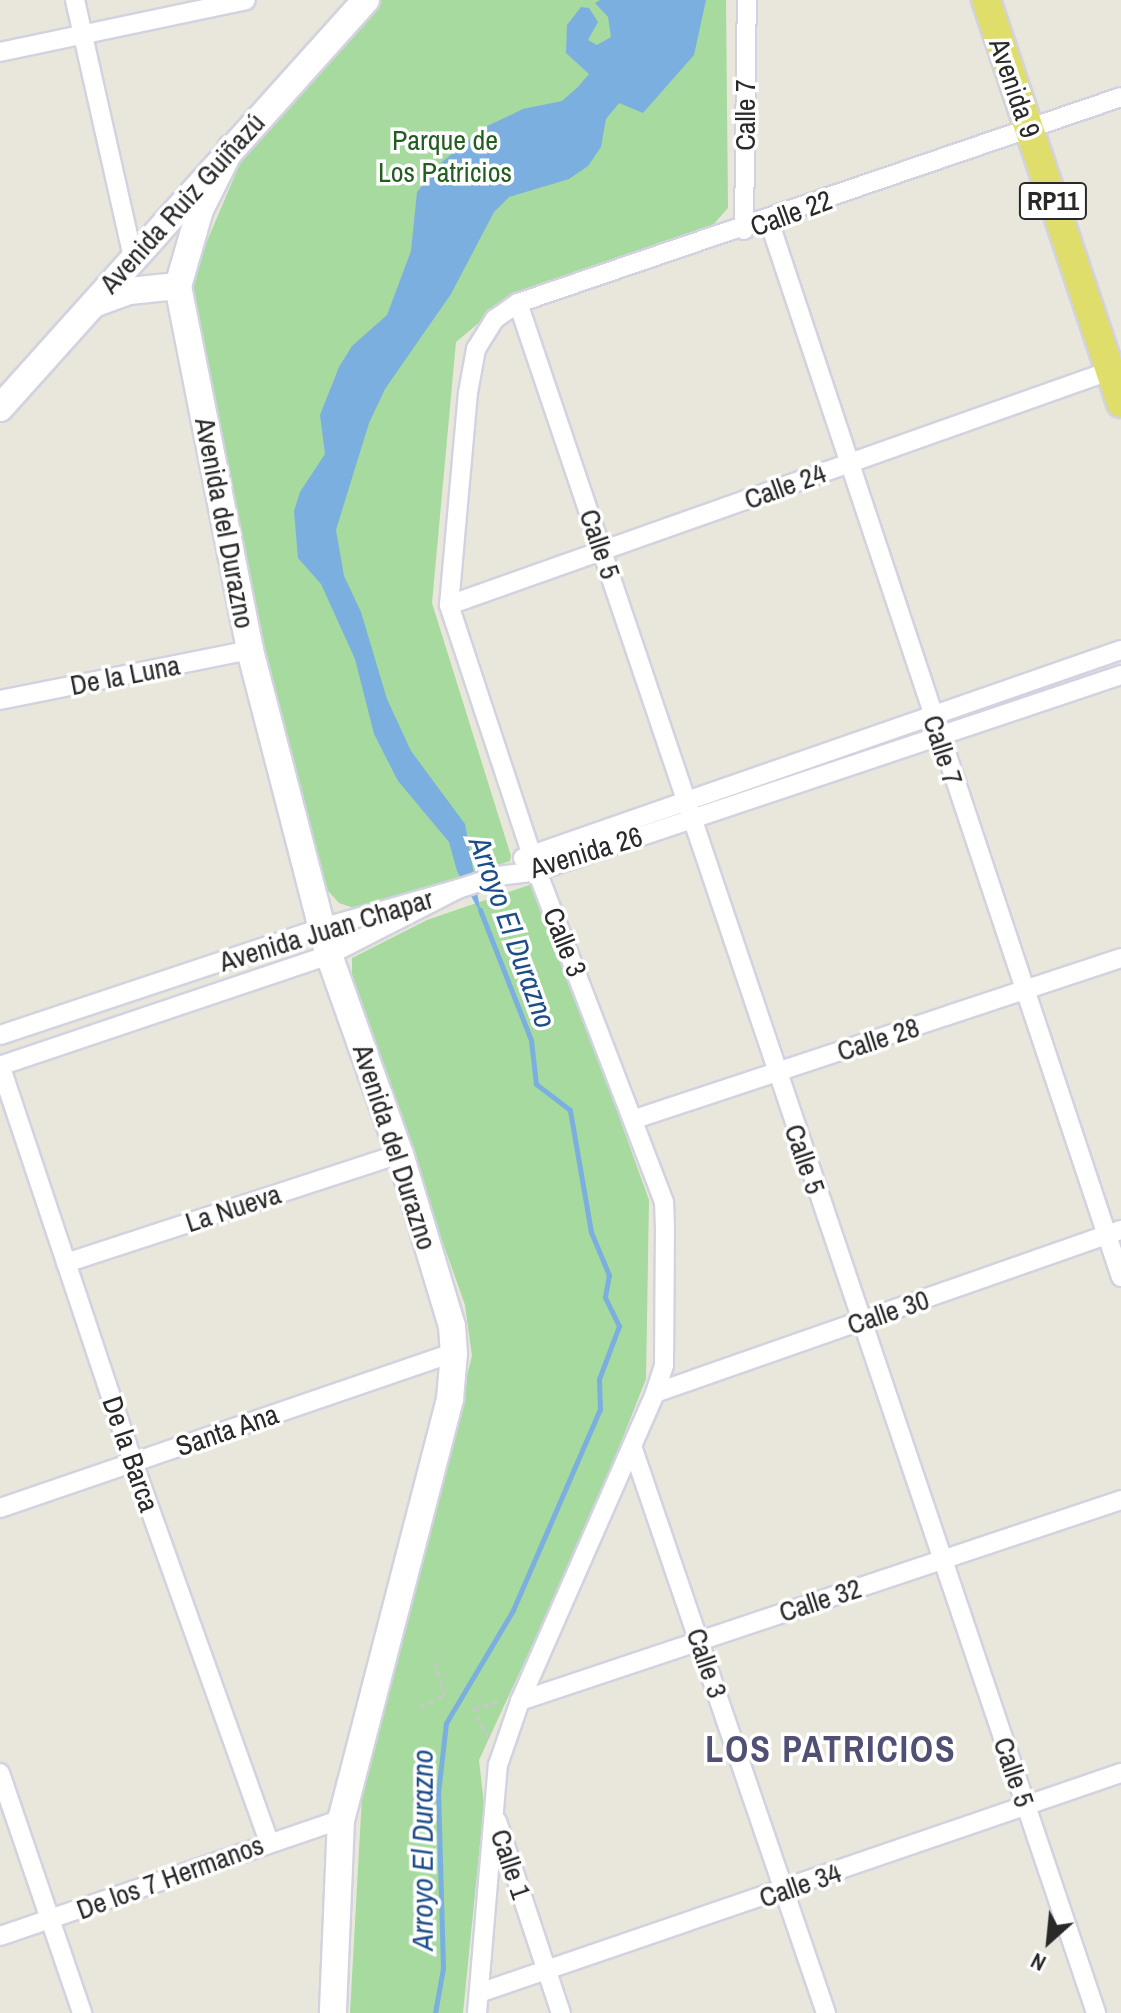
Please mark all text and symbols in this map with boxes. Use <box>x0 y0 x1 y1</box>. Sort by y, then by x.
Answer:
street label: Avenida 9 <box>982 34 1048 142</box>
street label: Calle 7 <box>728 79 762 151</box>
street label: Avenida Ruiz Guiñazú <box>92 106 272 300</box>
park label: Parque de Los Patricios <box>378 123 512 189</box>
road number: RP11 <box>1017 179 1089 223</box>
street label: Calle 22 <box>746 183 836 243</box>
street label: Avenida del Durazno <box>188 415 262 631</box>
street label: Calle 24 <box>740 456 830 516</box>
street label: Calle 5 <box>572 505 628 583</box>
street label: De la Luna <box>67 648 183 702</box>
street label: Calle 7 <box>916 711 970 789</box>
street label: Avenida 26 <box>526 819 646 885</box>
water label: Arroyo El Durazno <box>462 831 564 1033</box>
street label: Avenida Juan Chapar <box>215 882 437 978</box>
street label: Calle 3 <box>536 903 594 981</box>
street label: Calle 28 <box>833 1010 923 1068</box>
street label: Avenida del Durazno <box>346 1040 444 1254</box>
street label: Calle 5 <box>777 1120 833 1198</box>
street label: La Nueva <box>181 1177 285 1239</box>
street label: Calle 30 <box>843 1282 933 1342</box>
street label: De la Barca <box>96 1392 166 1516</box>
street label: Santa Ana <box>171 1397 283 1463</box>
street label: Calle 32 <box>775 1571 865 1629</box>
street label: Calle 3 <box>679 1624 735 1702</box>
district label: LOS PATRICIOS <box>705 1728 957 1772</box>
street label: Calle 5 <box>986 1733 1042 1811</box>
water label: Arroyo El Durazno <box>404 1750 440 1950</box>
street label: Calle 1 <box>483 1825 539 1903</box>
street label: De los 7 Hermanos <box>72 1828 268 1926</box>
street label: Calle 34 <box>755 1855 845 1915</box>
north arrow <box>1009 1901 1089 1981</box>
text: N <box>1025 1946 1051 1979</box>

